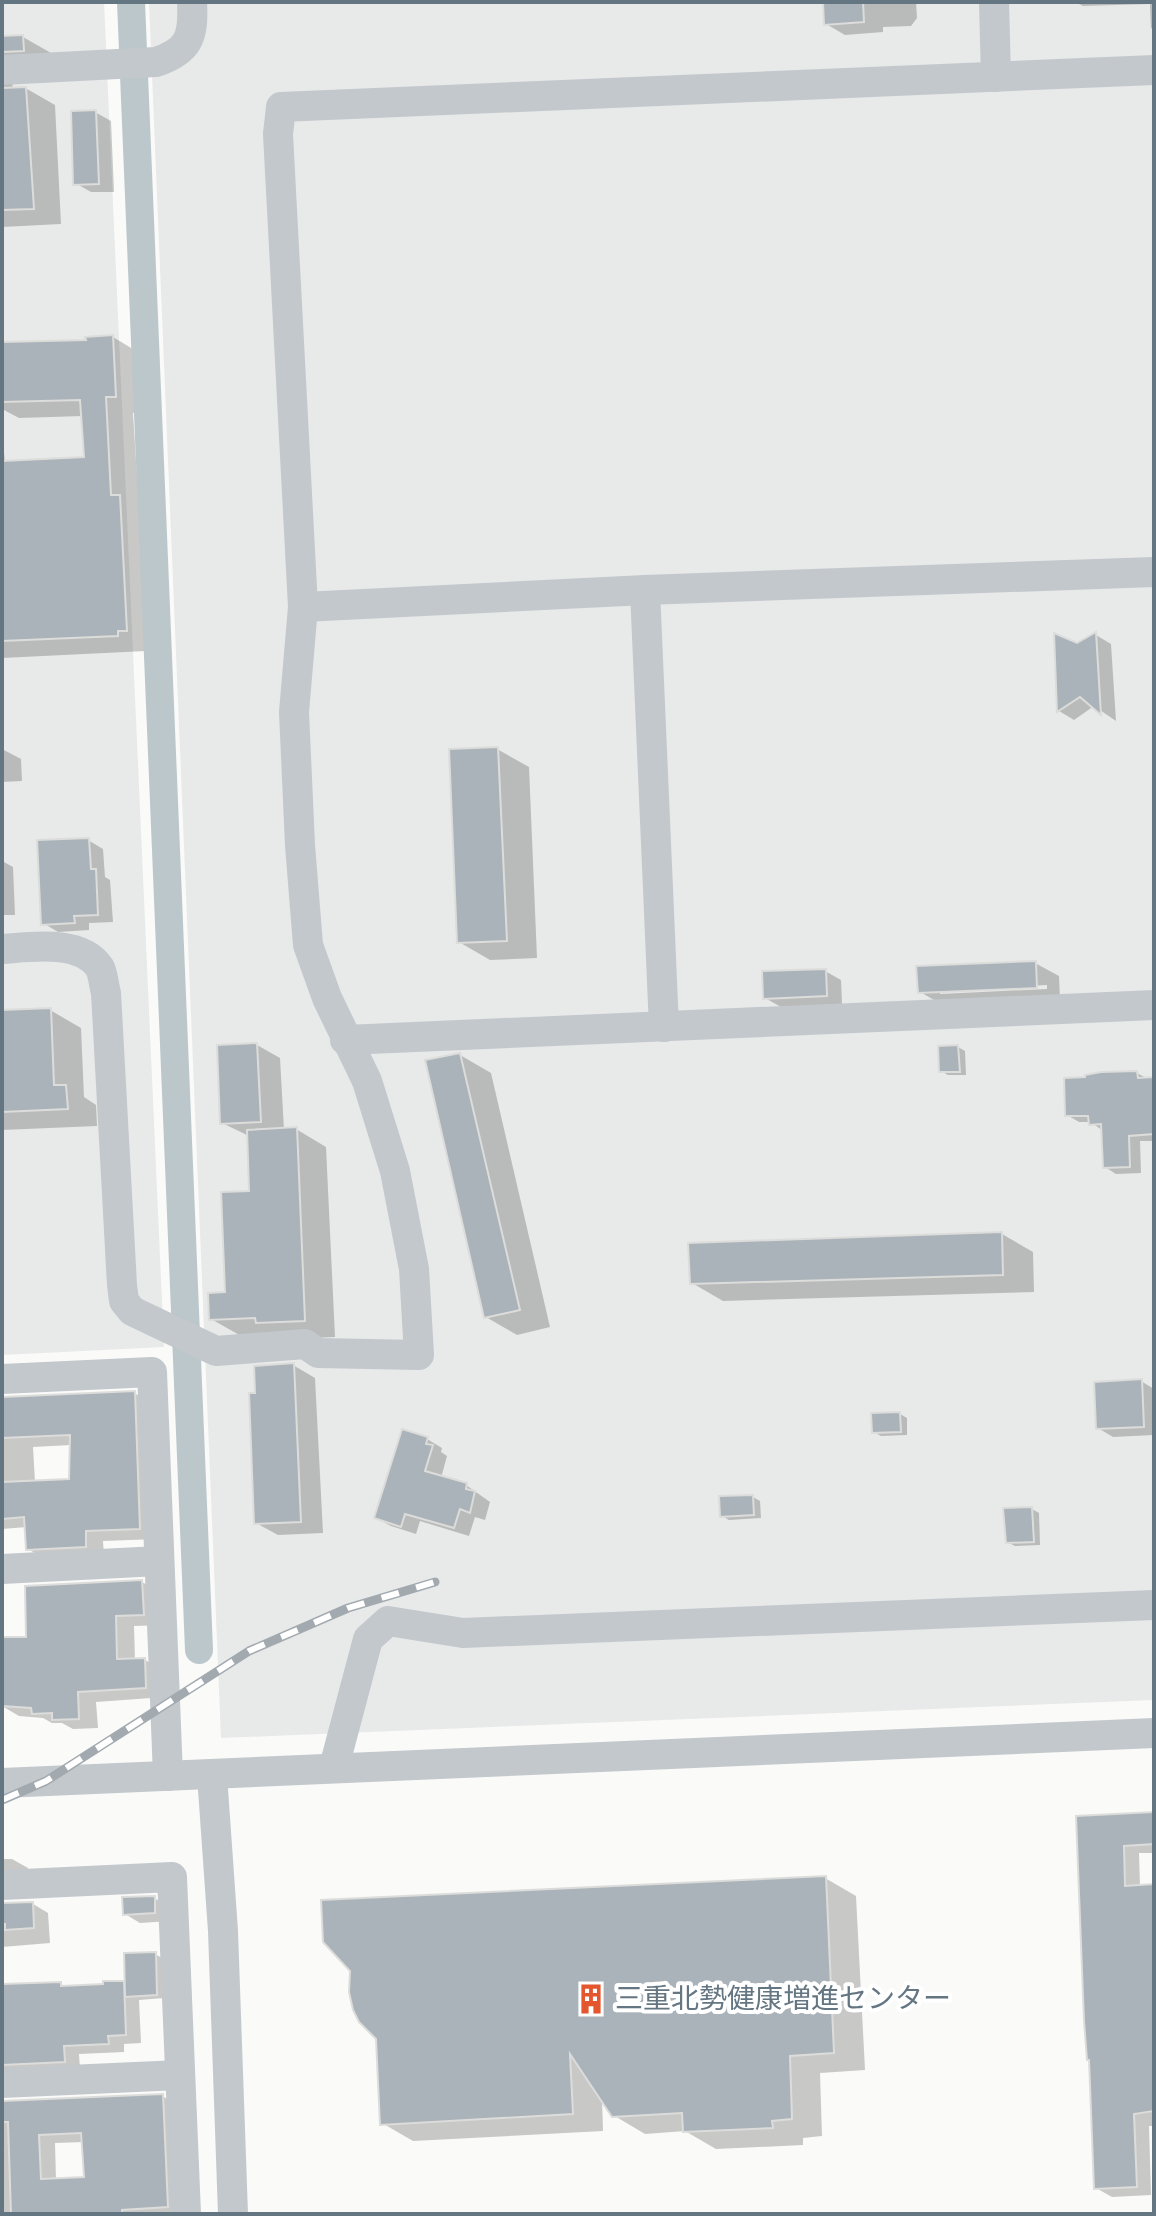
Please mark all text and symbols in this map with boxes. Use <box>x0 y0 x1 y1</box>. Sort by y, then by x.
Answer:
place label: 三重北勢健康増進センター <box>615 1980 951 2018</box>
building icon: 三重北勢健康増進センター <box>574 1982 608 2016</box>

